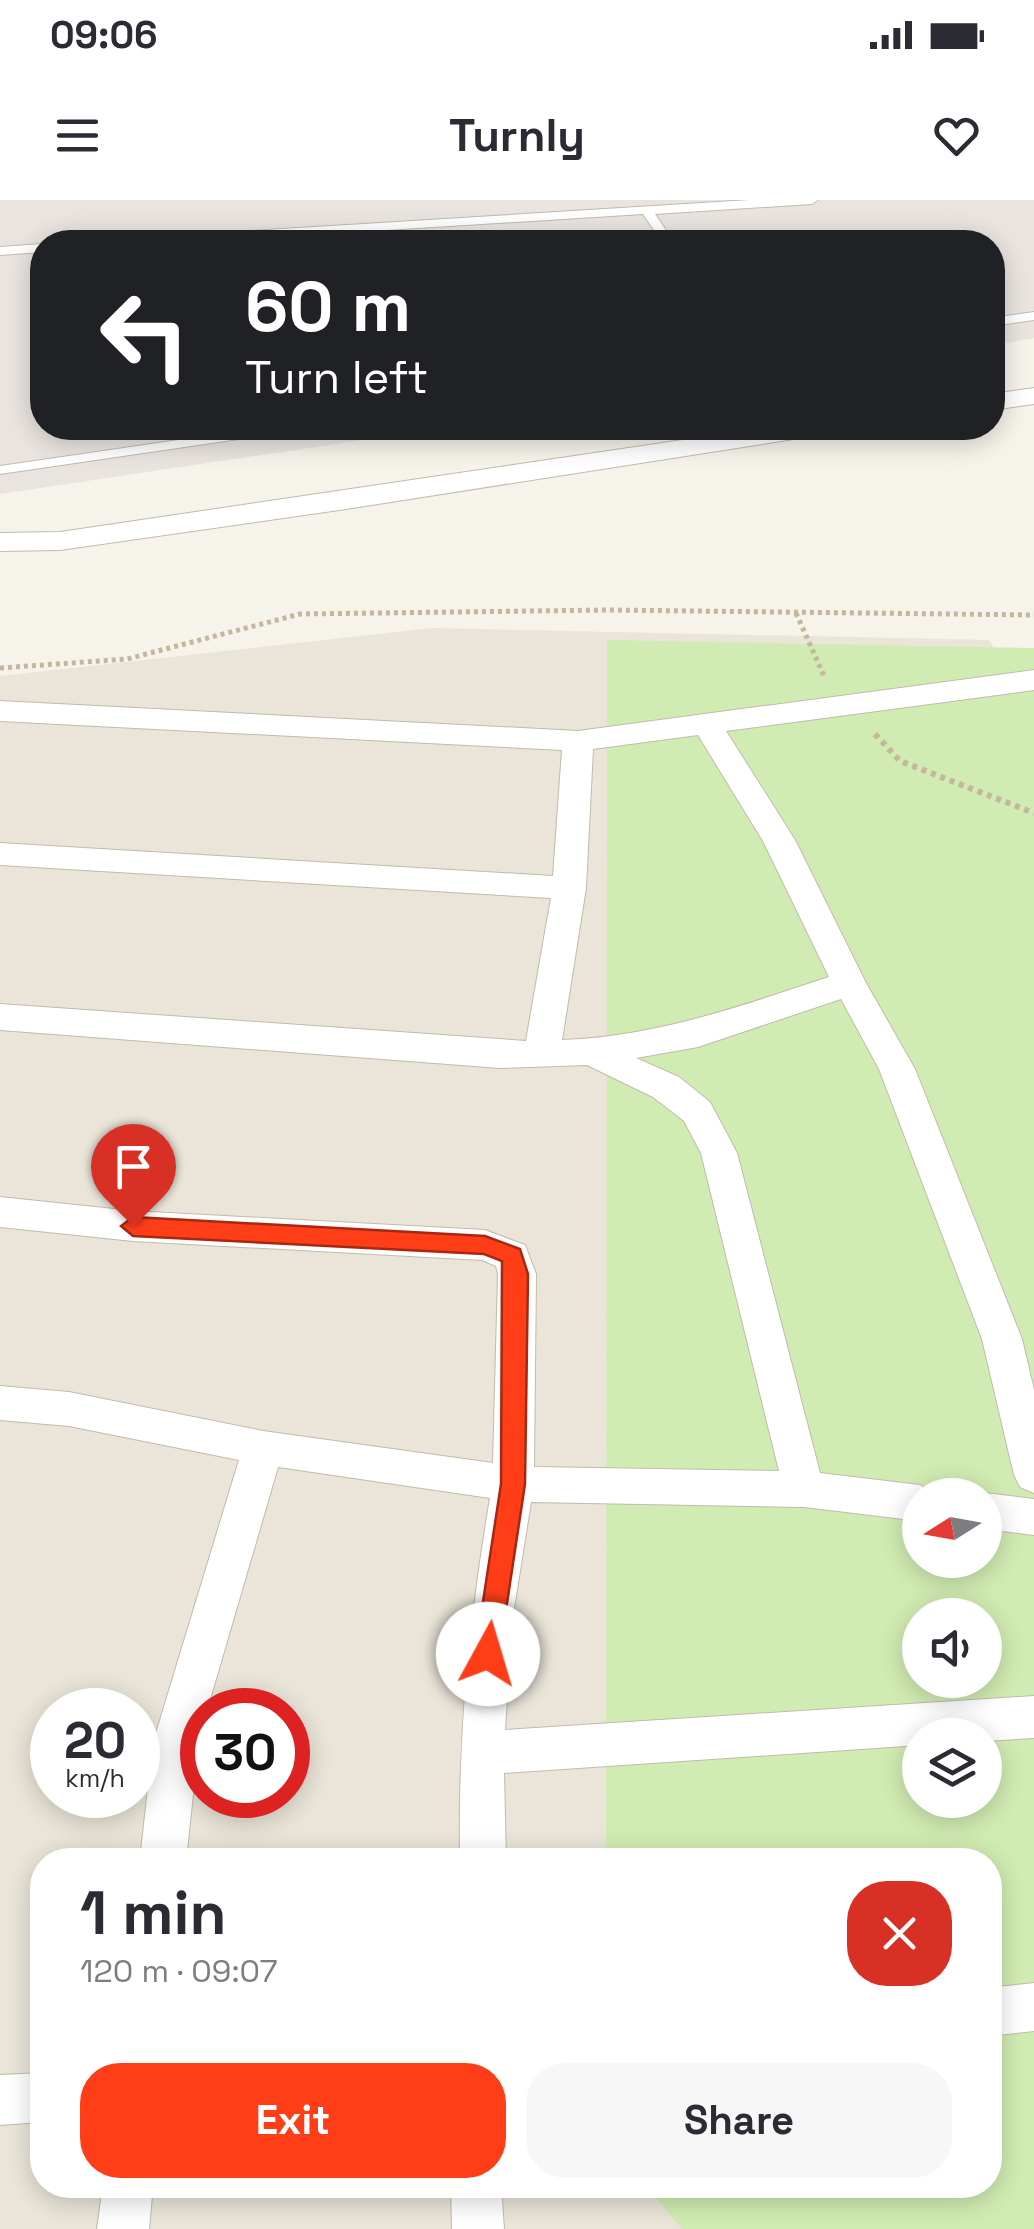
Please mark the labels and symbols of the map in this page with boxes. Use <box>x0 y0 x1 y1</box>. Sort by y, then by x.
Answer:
pin <box>91 1124 176 1227</box>
north arrow <box>902 1478 1002 1578</box>
position arrow <box>436 1602 540 1706</box>
speed limit sign: 30 <box>180 1688 310 1818</box>

